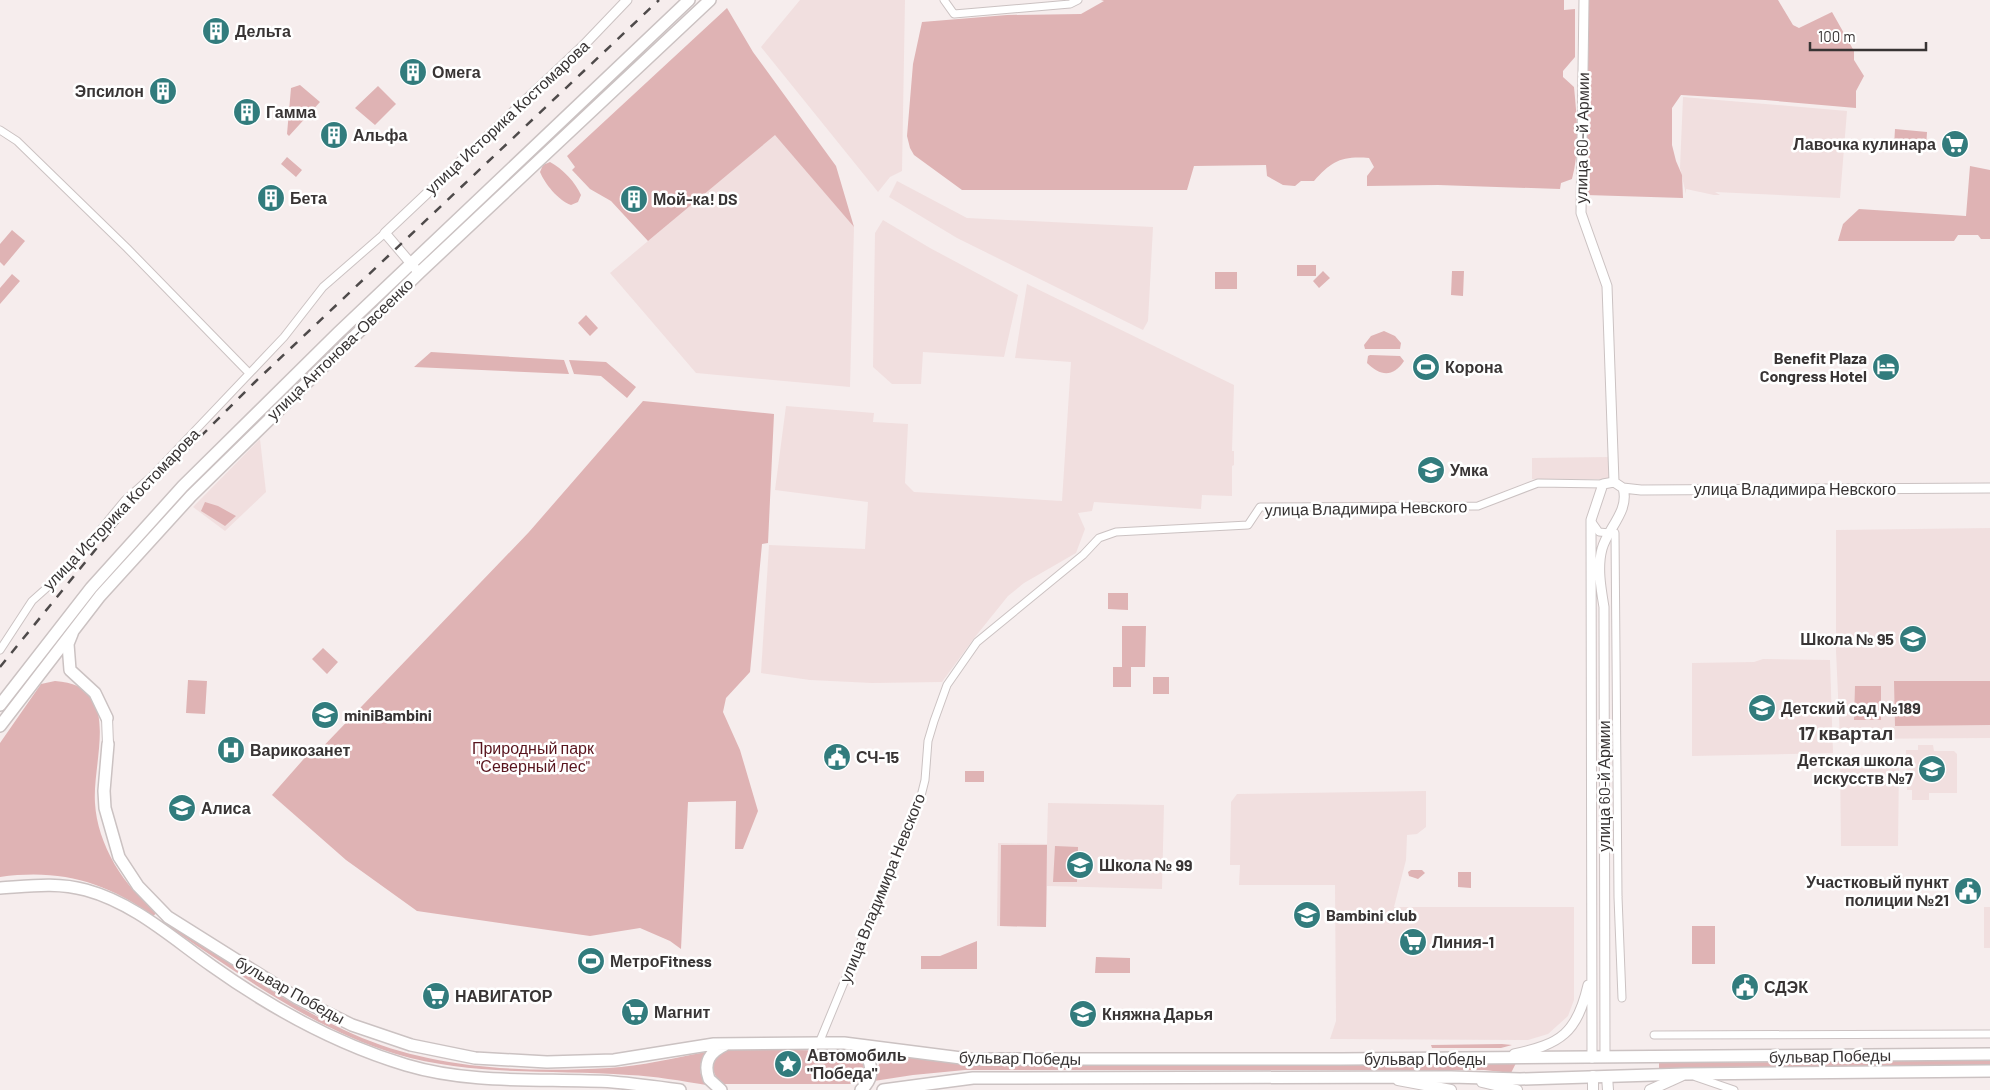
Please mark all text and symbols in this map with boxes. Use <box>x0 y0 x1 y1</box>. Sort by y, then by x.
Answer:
building icon: Дельта <box>201 16 231 46</box>
scale bar <box>1810 20 1926 52</box>
place label: Дельта <box>235 21 291 40</box>
text: 100 m <box>1818 27 1856 45</box>
street label: улица Историка Костомарова <box>421 36 593 198</box>
building icon: Омега <box>398 57 428 87</box>
place label: Омега <box>432 62 481 81</box>
street label: улица 60-й Армии <box>1571 72 1592 204</box>
building icon: Эпсилон <box>148 76 178 106</box>
place label: Эпсилон <box>75 81 144 100</box>
building icon: Гамма <box>232 97 262 127</box>
place label: Гамма <box>266 102 316 121</box>
building icon: Альфа <box>319 120 349 150</box>
place label: Альфа <box>353 125 408 144</box>
supermarket icon: Лавочка кулинара <box>1940 129 1970 159</box>
place label: Лавочка кулинара <box>1793 134 1936 153</box>
building icon: Бета <box>256 183 286 213</box>
building icon: Мой-ка! DS <box>619 184 649 214</box>
place label: Бета <box>290 188 327 207</box>
place label: Мой-ка! DS <box>653 189 738 208</box>
street label: улица Антонова-Овсеенко <box>263 274 417 423</box>
place label: Benefit Plaza Congress Hotel <box>1760 348 1867 385</box>
sports icon: Корона <box>1411 352 1441 382</box>
hotel icon: Benefit Plaza Congress Hotel <box>1871 352 1901 382</box>
place label: Корона <box>1445 357 1503 376</box>
street label: улица Историка Костомарова <box>38 424 203 593</box>
school or university icon: Умка <box>1416 455 1446 485</box>
place label: Умка <box>1450 460 1488 479</box>
street label: улица Владимира Невского <box>1694 479 1896 498</box>
street label: улица Владимира Невского <box>1265 496 1468 519</box>
school or university icon: Школа № 95 <box>1898 624 1928 654</box>
place label: Школа № 95 <box>1800 629 1894 648</box>
school or university icon: Детский сад №189 <box>1747 693 1777 723</box>
place label: Детский сад №189 <box>1781 698 1921 717</box>
school or university icon: miniBambini <box>310 700 340 730</box>
place label: miniBambini <box>344 705 432 724</box>
street label: улица 60-й Армии <box>1594 720 1613 852</box>
district label: 17 квартал <box>1799 721 1893 744</box>
hospital icon: Варикозанет <box>216 735 246 765</box>
park label: Природный парк "Северный лес" <box>472 738 595 775</box>
place label: Варикозанет <box>250 740 350 759</box>
public building icon: СЧ-15 <box>822 742 852 772</box>
place label: СЧ-15 <box>856 747 900 766</box>
place label: Детская школа искусств №7 <box>1797 750 1913 787</box>
school or university icon: Детская школа искусств №7 <box>1917 754 1947 784</box>
street label: улица Владимира Невского <box>835 790 928 985</box>
school or university icon: Алиса <box>167 793 197 823</box>
place label: Алиса <box>201 798 251 817</box>
school or university icon: Школа № 99 <box>1065 850 1095 880</box>
place label: Школа № 99 <box>1099 855 1193 874</box>
place label: Участковый пункт полиции №21 <box>1806 872 1949 909</box>
public building icon: Участковый пункт полиции №21 <box>1953 876 1983 906</box>
school or university icon: Bambini club <box>1292 900 1322 930</box>
place label: Bambini club <box>1326 905 1417 924</box>
supermarket icon: Линия-1 <box>1398 927 1428 957</box>
place label: Линия-1 <box>1432 932 1494 951</box>
sports icon: МетроFitness <box>576 946 606 976</box>
place label: МетроFitness <box>610 951 712 970</box>
street label: бульвар Победы <box>232 952 348 1027</box>
public building icon: СДЭК <box>1730 972 1760 1002</box>
place label: СДЭК <box>1764 977 1808 996</box>
supermarket icon: НАВИГАТОР <box>421 981 451 1011</box>
place label: НАВИГАТОР <box>455 986 553 1005</box>
supermarket icon: Магнит <box>620 997 650 1027</box>
school or university icon: Княжна Дарья <box>1068 999 1098 1029</box>
place label: Магнит <box>654 1002 711 1021</box>
place label: Княжна Дарья <box>1102 1004 1213 1023</box>
place label: Автомобиль "Победа" <box>807 1045 907 1082</box>
street label: бульвар Победы <box>1769 1045 1891 1066</box>
street label: бульвар Победы <box>959 1047 1081 1068</box>
place icon: Автомобиль "Победа" <box>773 1049 803 1079</box>
street label: бульвар Победы <box>1364 1049 1486 1068</box>

